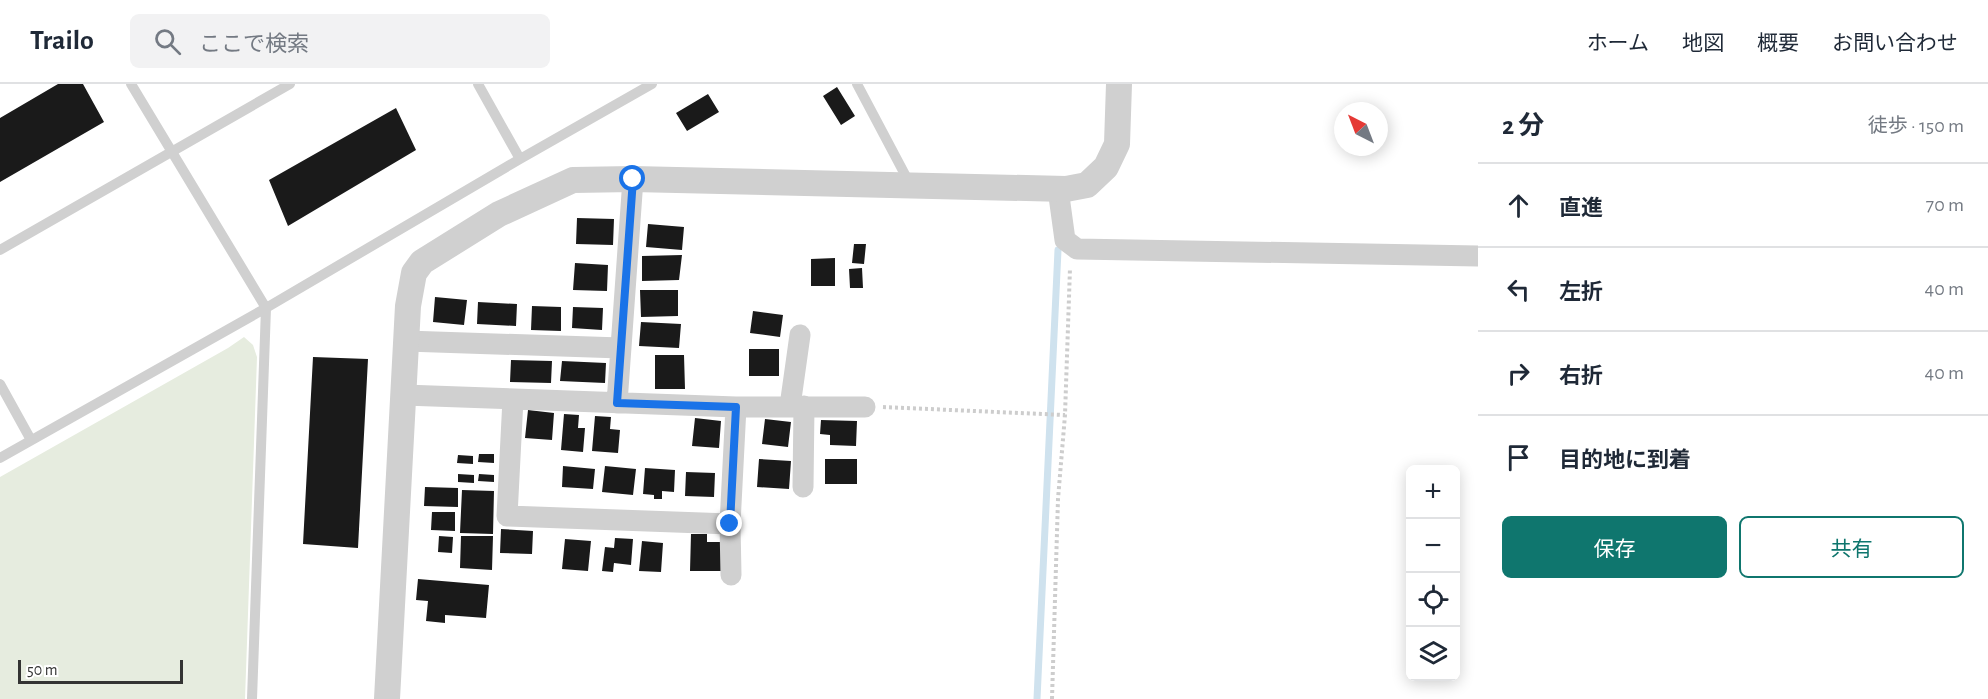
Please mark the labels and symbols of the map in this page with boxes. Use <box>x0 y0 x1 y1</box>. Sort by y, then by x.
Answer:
north arrow <box>1334 102 1388 156</box>
route start <box>619 165 645 191</box>
route end <box>716 510 742 536</box>
scale bar <box>18 657 183 684</box>

